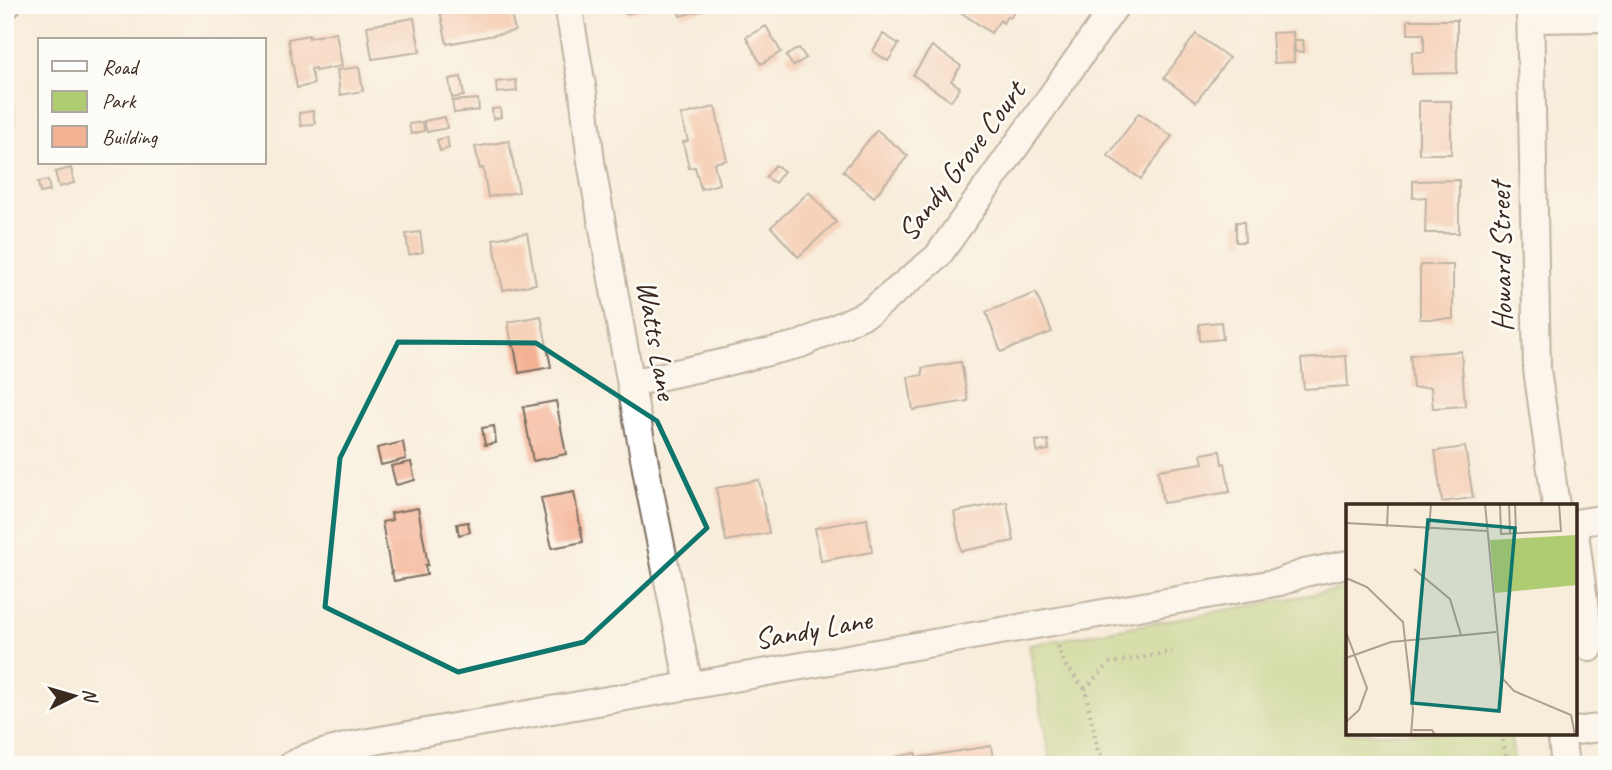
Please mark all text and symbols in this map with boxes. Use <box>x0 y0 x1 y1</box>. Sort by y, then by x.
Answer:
legend <box>38 38 266 164</box>
text: Road <box>102 54 141 80</box>
street label: Sandy Grove Court <box>889 71 1035 248</box>
text: Park <box>102 88 137 114</box>
text: Building <box>102 124 159 150</box>
street label: Howard Street <box>1481 178 1521 332</box>
street label: Watts Lane <box>628 278 687 405</box>
inset map <box>1346 504 1577 735</box>
street label: Sandy Lane <box>751 600 877 658</box>
north arrow <box>38 662 108 732</box>
text: N <box>77 688 103 705</box>

